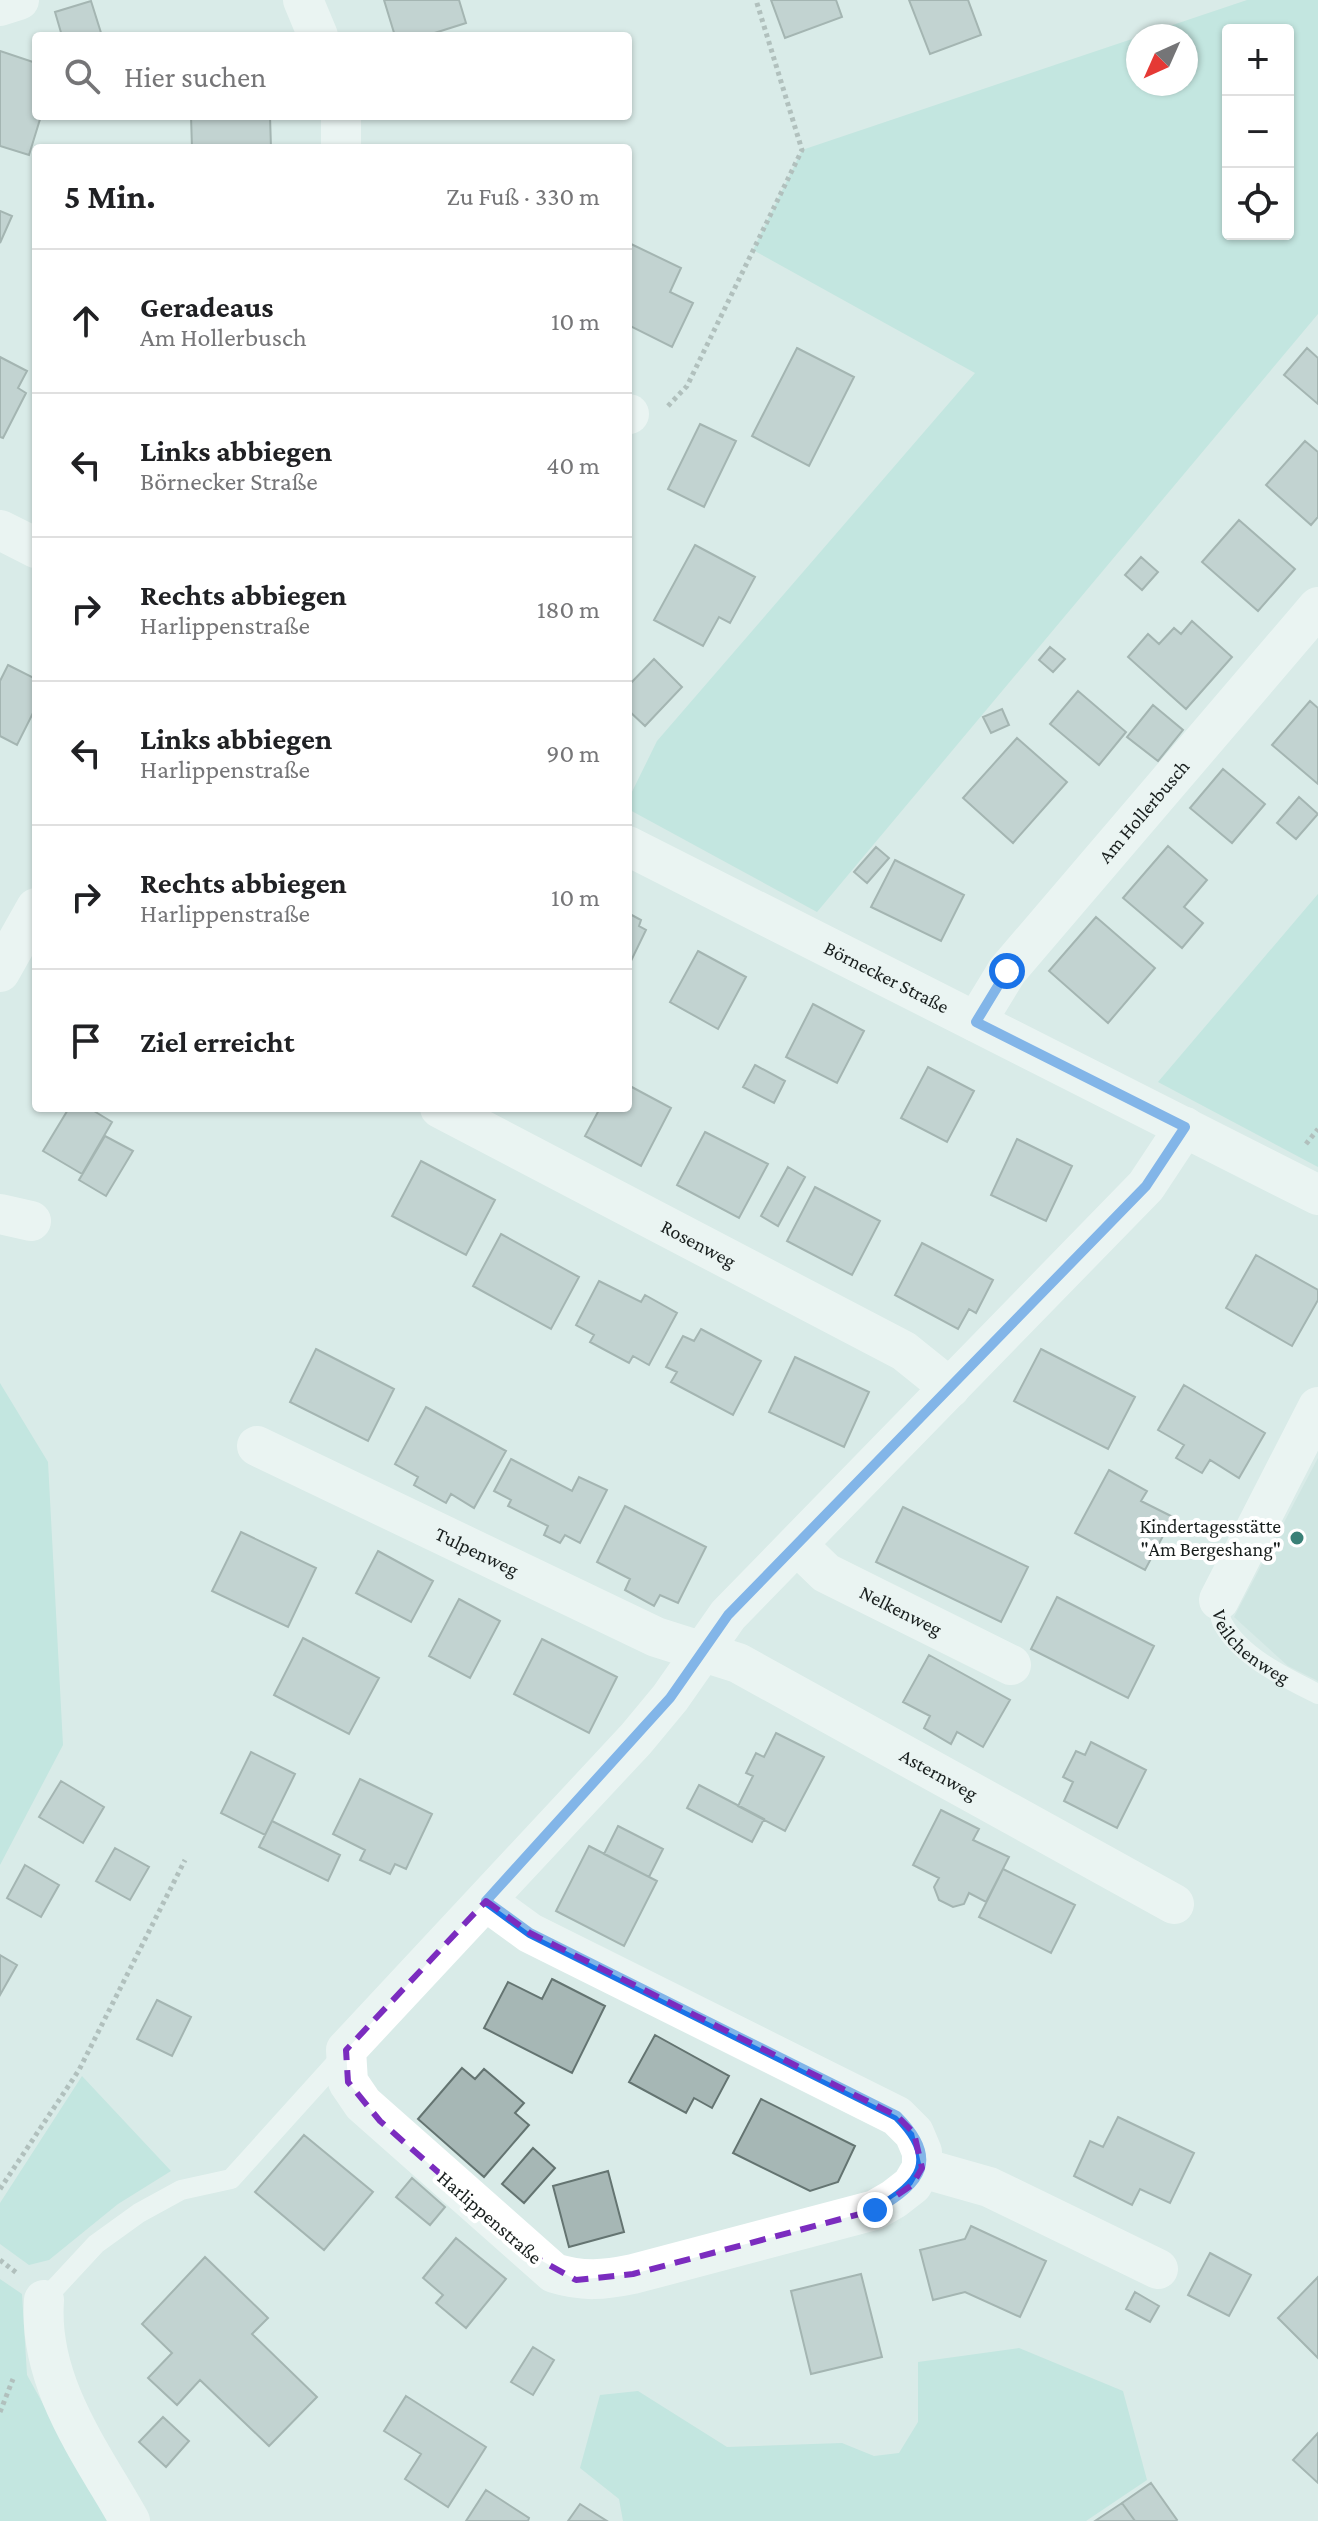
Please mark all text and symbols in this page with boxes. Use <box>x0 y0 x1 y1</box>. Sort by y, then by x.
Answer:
north arrow <box>1126 24 1198 96</box>
map controls <box>1222 24 1294 240</box>
button: + <box>1222 24 1294 96</box>
search box <box>32 32 632 120</box>
icon: search <box>60 54 104 98</box>
text: Hier suchen <box>124 60 266 93</box>
button: − <box>1222 96 1294 168</box>
button: locate <box>1222 168 1294 240</box>
text: 5 Min. <box>64 178 156 215</box>
text: Zu Fuß · 330 m <box>446 182 600 211</box>
text: Geradeaus <box>140 290 274 323</box>
icon: ahead <box>64 299 108 343</box>
text: 10 m <box>551 307 600 336</box>
text: Am Hollerbusch <box>140 323 307 352</box>
text: Links abbiegen <box>140 434 332 467</box>
icon: left <box>64 443 108 487</box>
text: 40 m <box>546 451 600 480</box>
text: Börnecker Straße <box>140 467 318 496</box>
text: Rechts abbiegen <box>140 578 347 611</box>
icon: right <box>64 587 108 631</box>
text: 180 m <box>537 595 600 624</box>
text: Harlippenstraße <box>140 611 310 640</box>
text: Links abbiegen <box>140 722 332 755</box>
icon: left <box>64 731 108 775</box>
text: 90 m <box>546 739 600 768</box>
text: Harlippenstraße <box>140 755 310 784</box>
street label: Am Hollerbusch <box>1094 755 1194 867</box>
text: Rechts abbiegen <box>140 866 347 899</box>
icon: right <box>64 875 108 919</box>
text: 10 m <box>551 883 600 912</box>
text: Harlippenstraße <box>140 899 310 928</box>
street label: Börnecker Straße <box>821 936 953 1018</box>
route start <box>989 953 1025 989</box>
icon: arrive <box>64 1019 108 1063</box>
text: Ziel erreicht <box>140 1025 295 1058</box>
street label: Rosenweg <box>658 1215 740 1273</box>
place label: Kindertagesstätte "Am Bergeshang" <box>1140 1515 1281 1561</box>
street label: Tulpenweg <box>432 1522 523 1582</box>
marker: Kindertagesstätte "Am Bergeshang" <box>1288 1529 1306 1547</box>
street label: Nelkenweg <box>856 1581 946 1641</box>
street label: Veilchenweg <box>1209 1608 1294 1689</box>
street label: Asternweg <box>896 1744 982 1805</box>
street label: Harlippenstraße <box>433 2166 547 2269</box>
route end <box>857 2192 893 2228</box>

